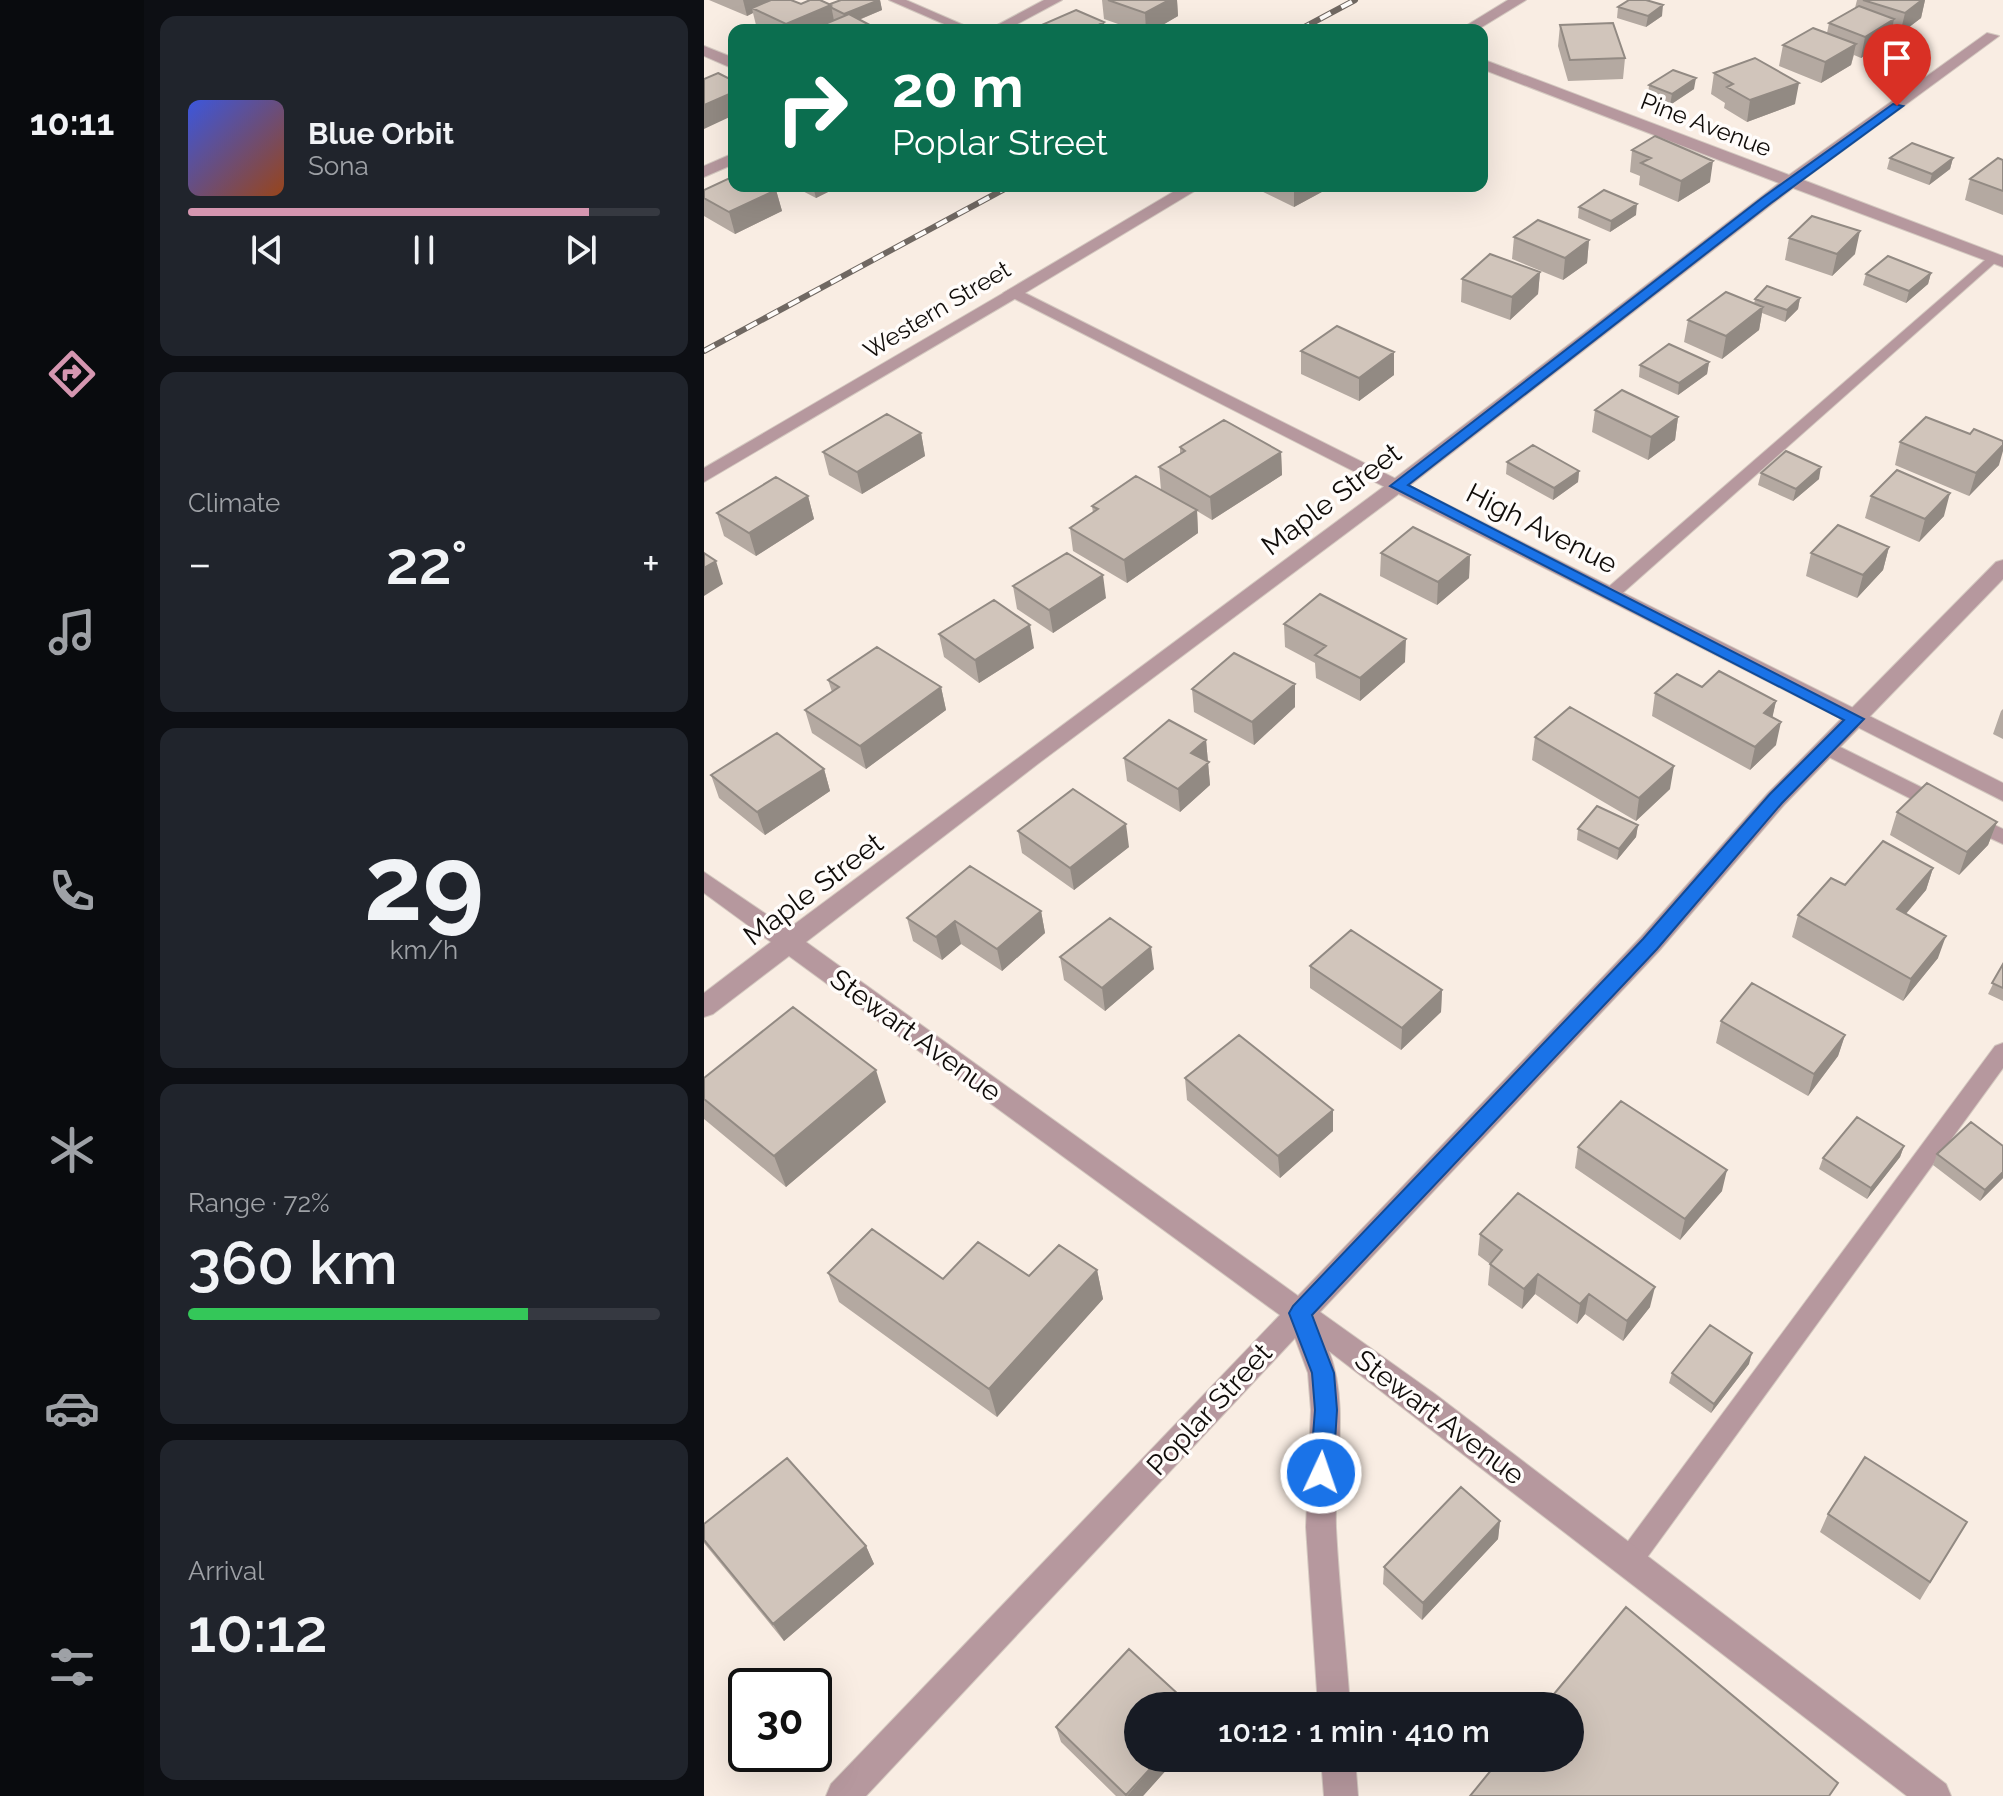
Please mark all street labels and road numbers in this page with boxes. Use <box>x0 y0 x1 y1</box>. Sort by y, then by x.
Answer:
street label: Pine Avenue <box>1637 86 1776 163</box>
street label: Western Street <box>858 254 1015 365</box>
street label: Maple Street <box>1255 436 1408 562</box>
street label: High Avenue <box>1461 476 1623 581</box>
street label: Maple Street <box>737 826 890 952</box>
street label: Stewart Avenue <box>824 962 1008 1109</box>
street label: Poplar Street <box>1140 1336 1279 1482</box>
street label: Stewart Avenue <box>1349 1343 1531 1492</box>

